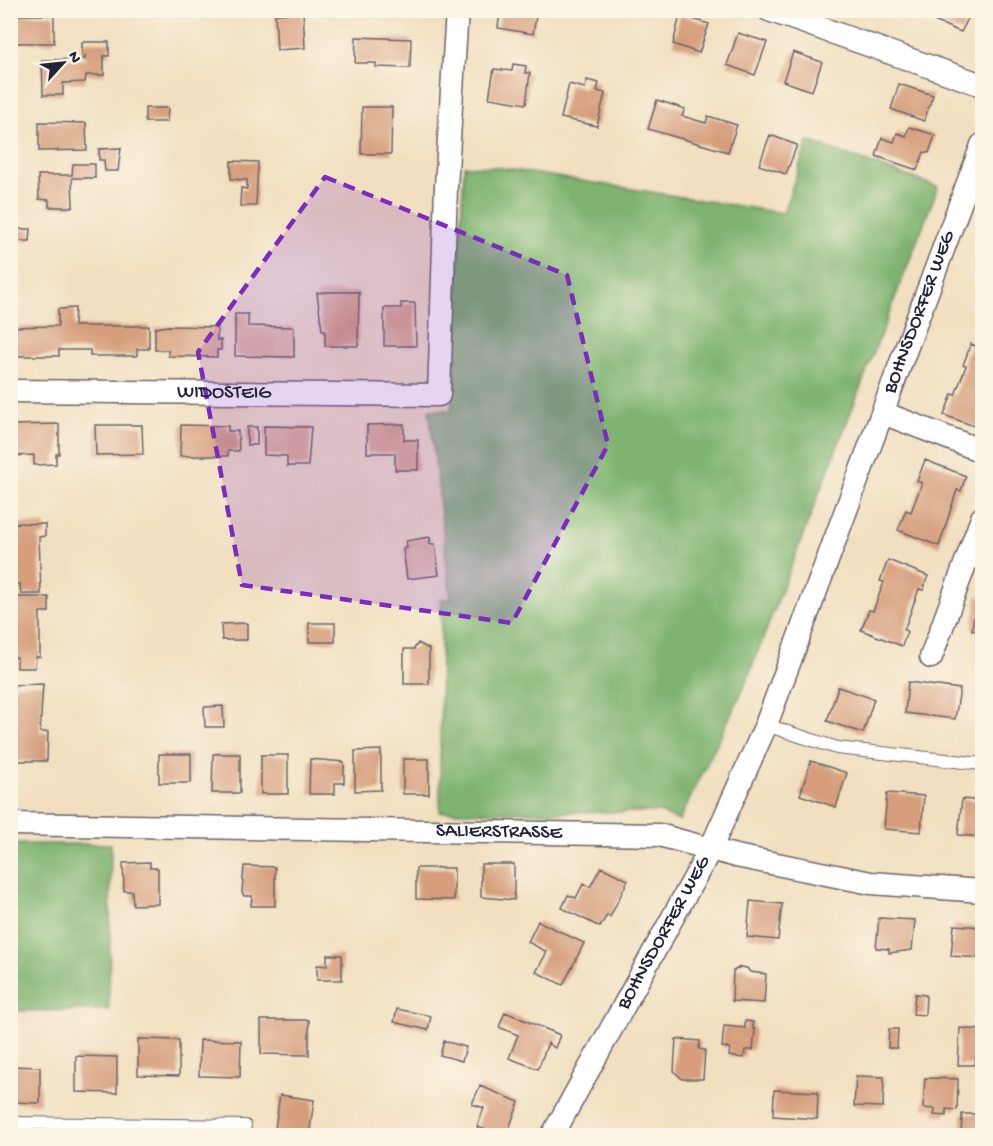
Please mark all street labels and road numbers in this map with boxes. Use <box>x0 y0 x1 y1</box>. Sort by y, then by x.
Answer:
street label: BOHNSDORFER WEG <box>879 227 961 398</box>
street label: WIDOSTEIG <box>177 381 272 405</box>
street label: SALIERSTRASSE <box>436 820 564 845</box>
street label: BOHNSDORFER WEG <box>612 851 716 1015</box>

